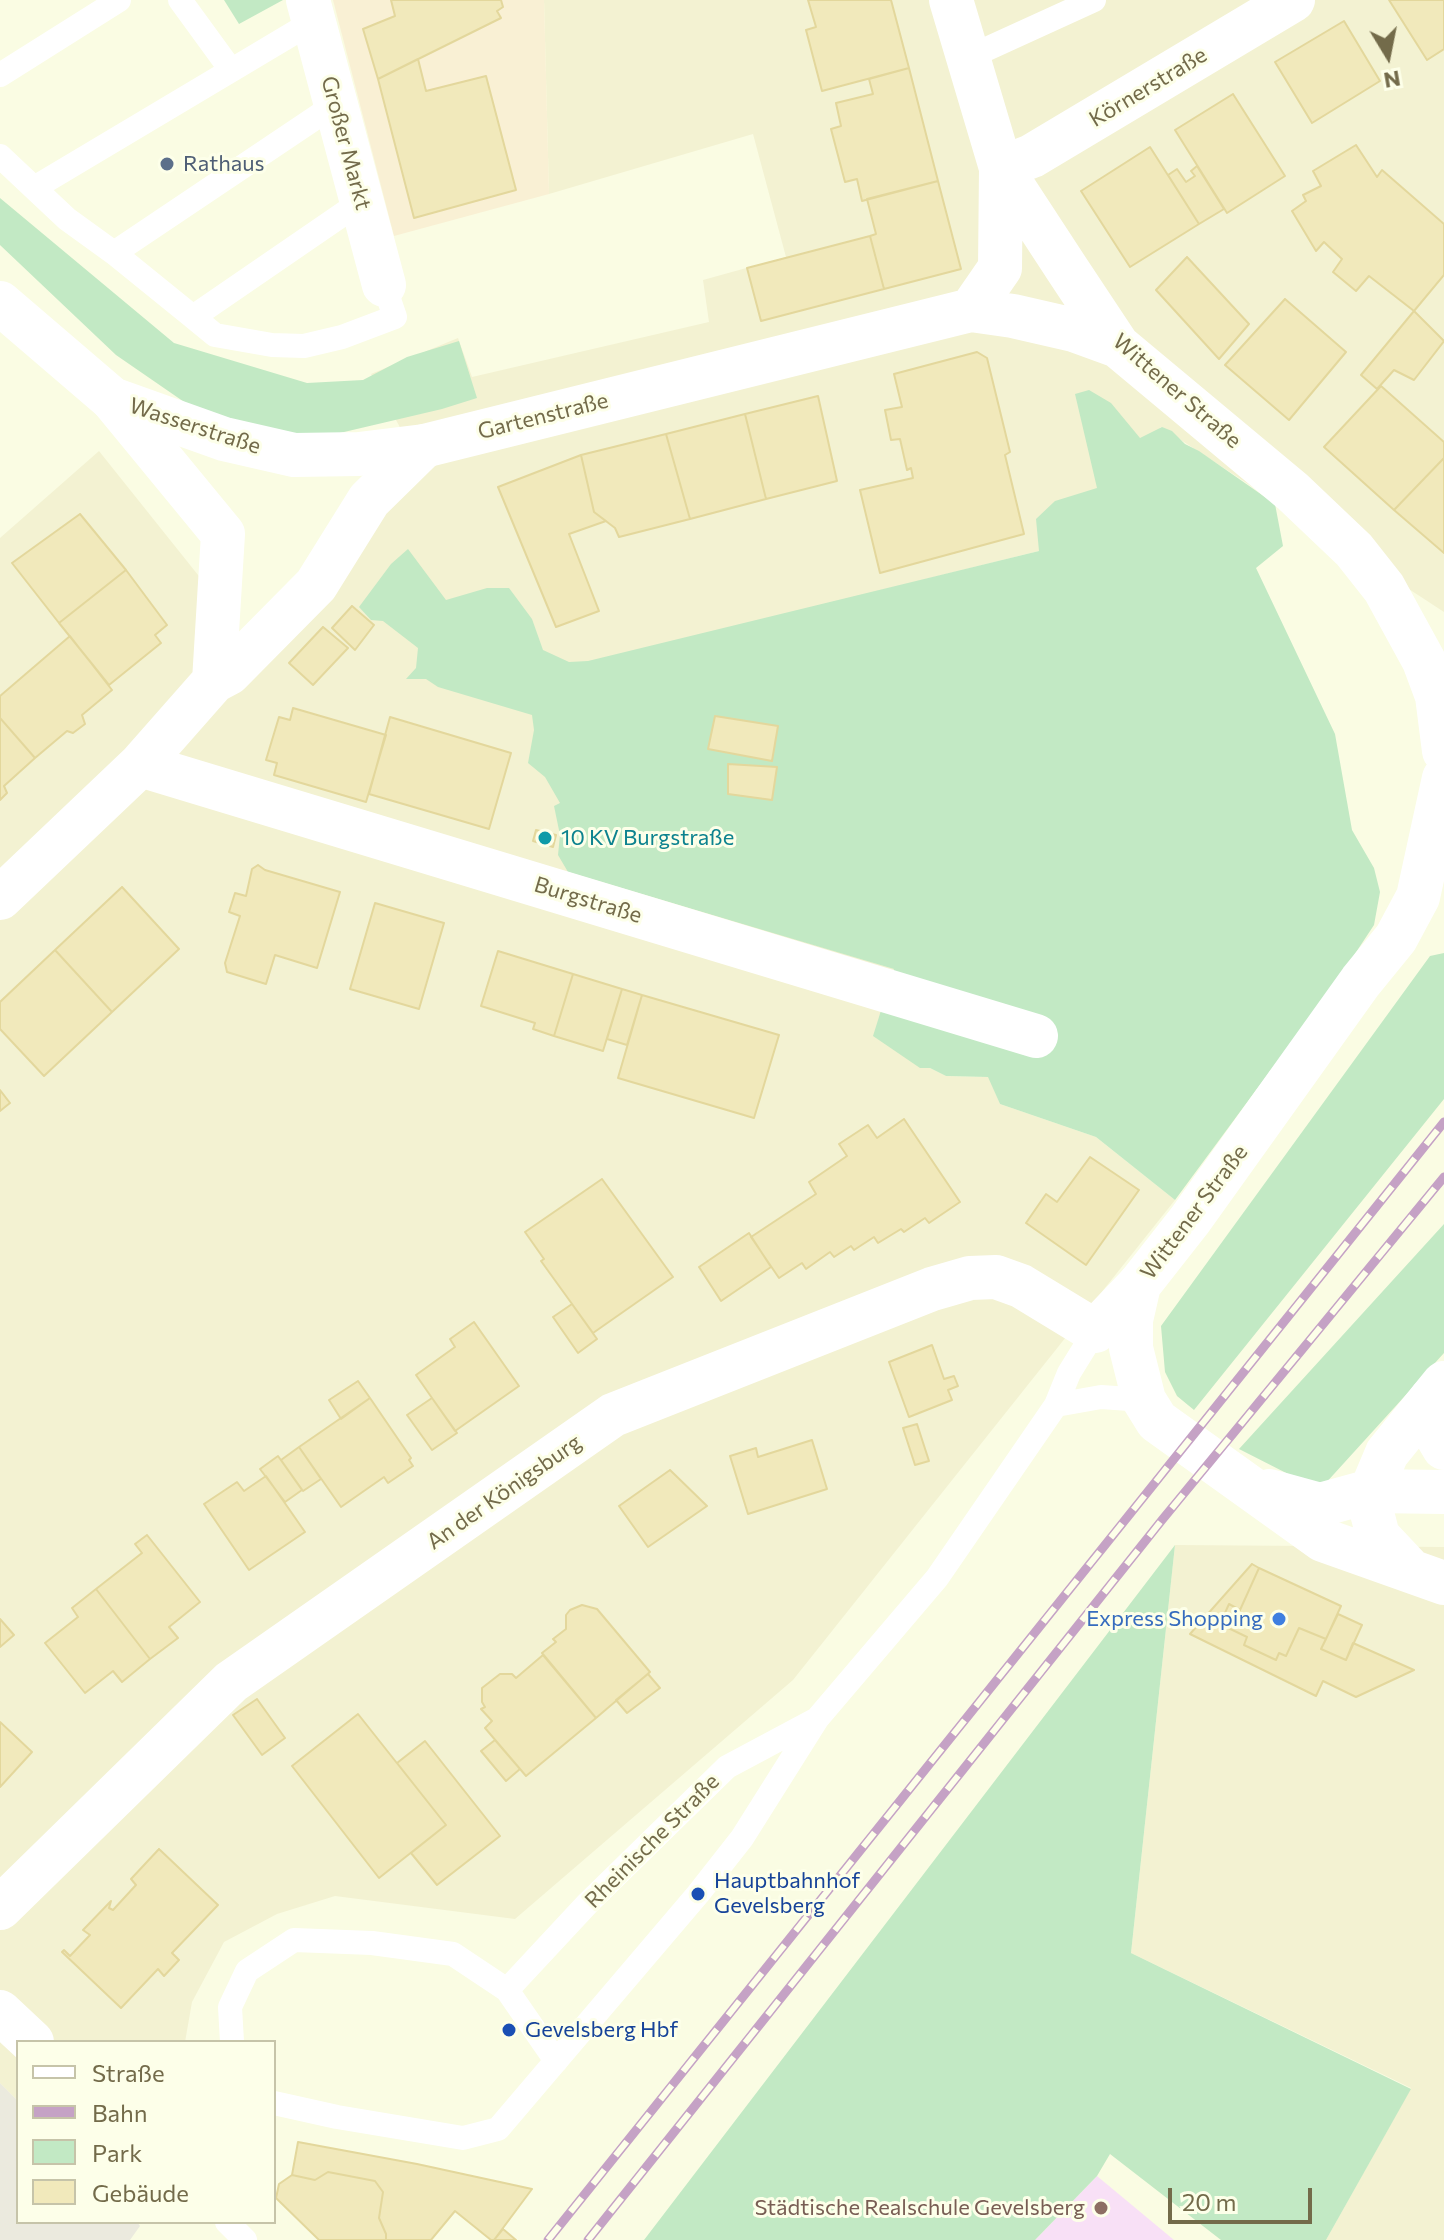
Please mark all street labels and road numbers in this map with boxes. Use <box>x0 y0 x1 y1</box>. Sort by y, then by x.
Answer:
street label: Körnerstraße <box>1084 42 1212 132</box>
street label: Großer Markt <box>315 73 377 213</box>
street label: Wittener Straße <box>1107 328 1247 454</box>
street label: Gartenstraße <box>475 387 611 445</box>
street label: Wasserstraße <box>126 392 264 460</box>
street label: Burgstraße <box>531 871 645 929</box>
street label: Wittener Straße <box>1135 1140 1253 1284</box>
street label: An der Königsburg <box>422 1429 586 1555</box>
street label: Rheinische Straße <box>579 1768 725 1914</box>

